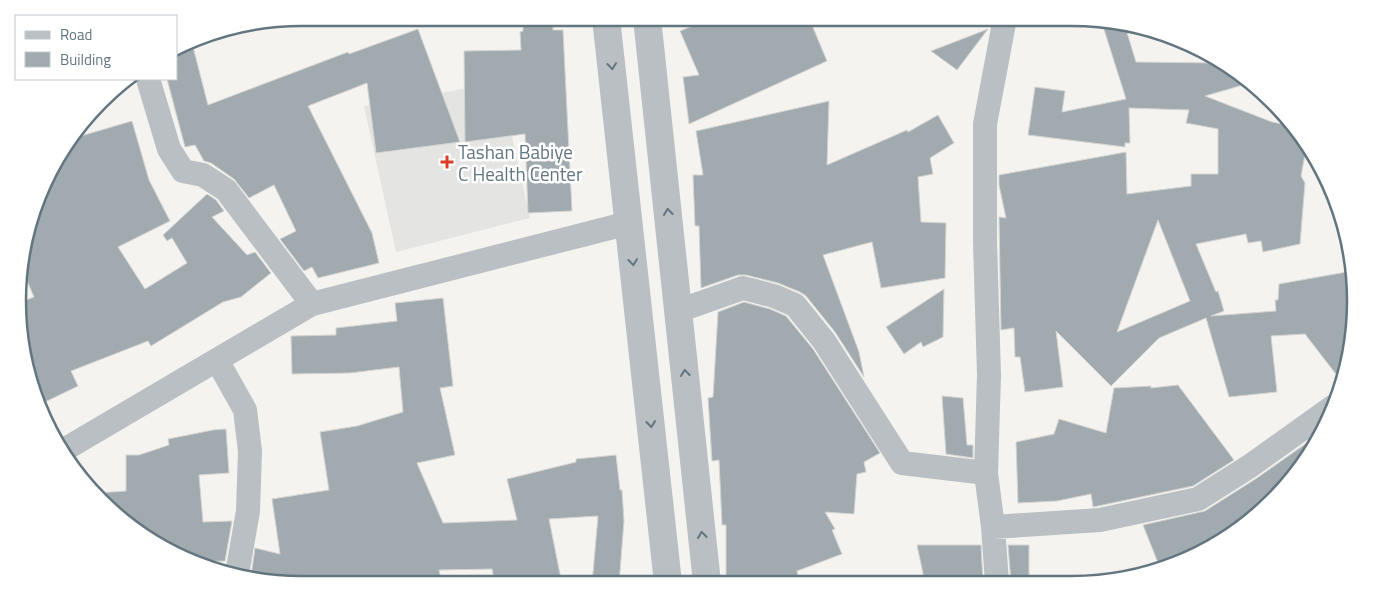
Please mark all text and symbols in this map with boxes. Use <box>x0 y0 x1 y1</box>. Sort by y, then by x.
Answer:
legend <box>15 15 178 80</box>
text: Road <box>60 23 92 46</box>
text: Building <box>60 48 111 71</box>
one-way arrow <box>606 62 617 70</box>
place label: Tashan Babiye C Health Center <box>458 137 583 188</box>
marker: Tashan Babiye C Health Center <box>440 155 454 169</box>
one-way arrow <box>663 207 674 215</box>
one-way arrow <box>627 259 638 267</box>
one-way arrow <box>680 369 691 377</box>
one-way arrow <box>645 420 656 428</box>
one-way arrow <box>697 530 708 538</box>

